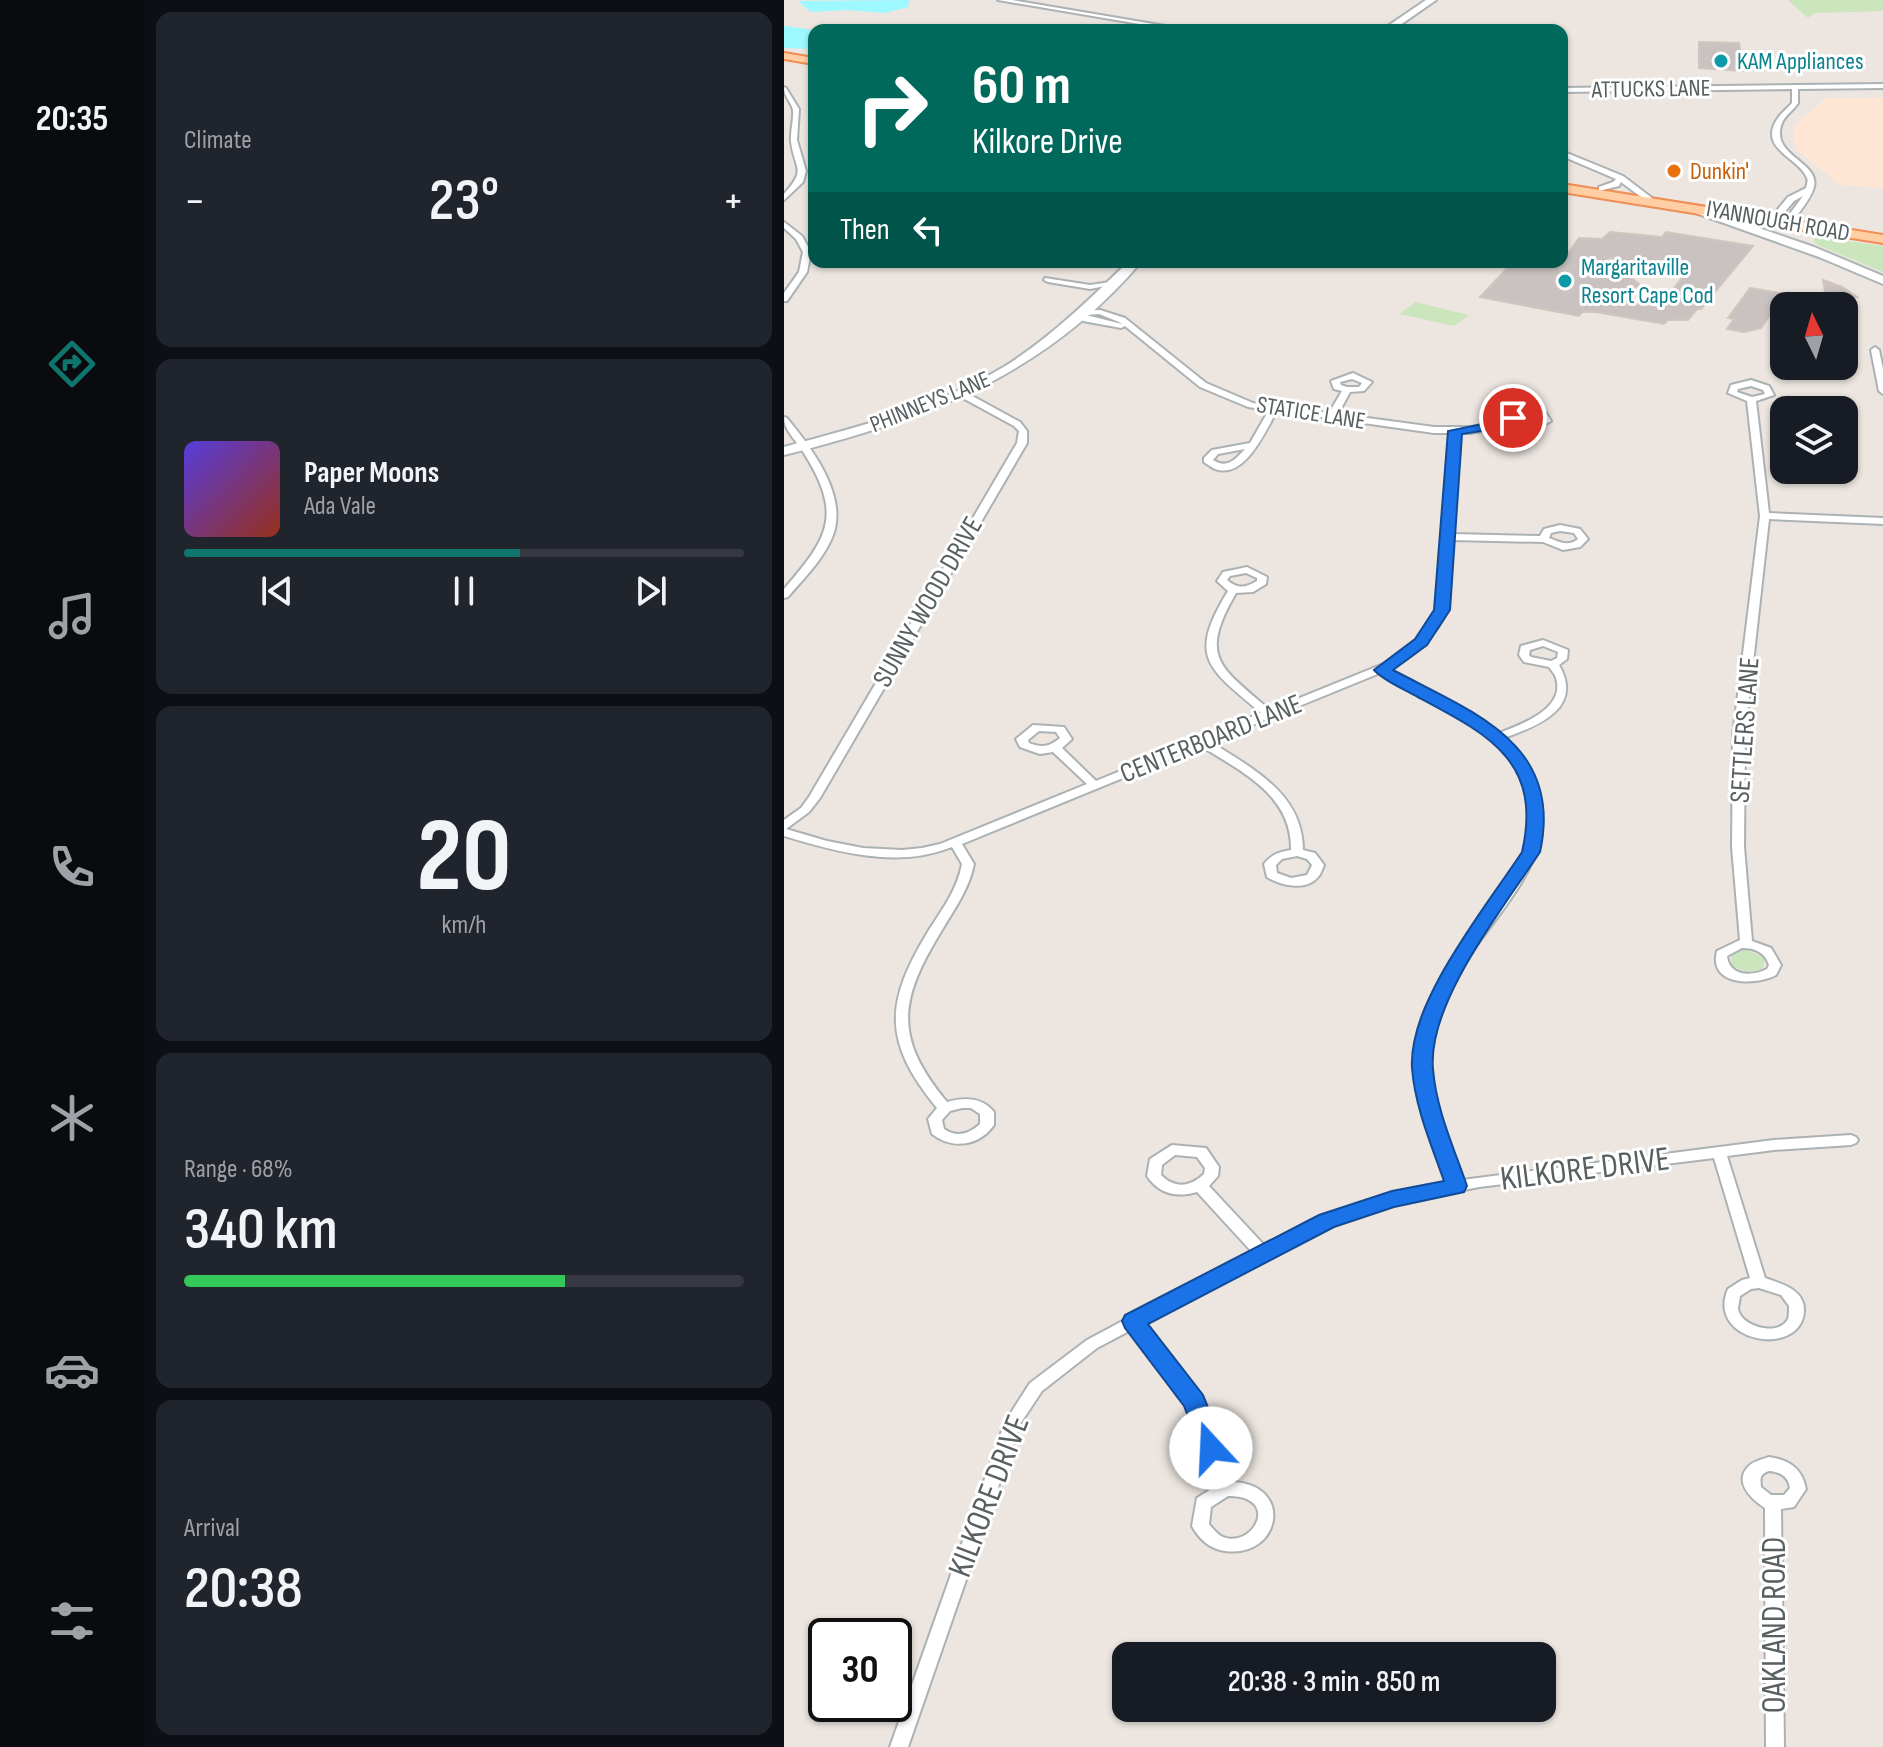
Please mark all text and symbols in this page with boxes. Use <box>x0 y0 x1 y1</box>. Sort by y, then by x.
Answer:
place label: KAM Appliances <box>1737 47 1864 76</box>
marker: KAM Appliances <box>1712 52 1730 70</box>
text: 60 m <box>972 53 1071 120</box>
icon: right <box>840 56 944 160</box>
street label: ATTUCKS LANE <box>1590 73 1711 105</box>
text: 20:35 <box>36 98 108 141</box>
text: Kilkore Drive <box>972 121 1123 164</box>
text: Climate <box>184 125 252 156</box>
place label: Dunkin' <box>1690 157 1749 186</box>
marker: Dunkin' <box>1665 162 1683 180</box>
text: 23° <box>429 165 499 237</box>
text: − <box>184 175 206 228</box>
text: + <box>722 175 744 228</box>
street label: IYANNOUGH ROAD <box>1704 194 1852 248</box>
icon: left <box>906 208 950 252</box>
text: Then <box>840 212 890 248</box>
place label: Margaritaville Resort Cape Cod <box>1581 253 1714 310</box>
marker: Margaritaville Resort Cape Cod <box>1556 272 1574 290</box>
north arrow <box>1770 292 1858 380</box>
map controls <box>1770 292 1858 484</box>
icon: directions <box>44 336 100 392</box>
street label: PHINNEYS LANE <box>866 365 994 439</box>
pin <box>1479 384 1547 452</box>
street label: STATICE LANE <box>1255 390 1367 436</box>
icon: arrive <box>1491 396 1535 440</box>
button: layers <box>1770 396 1858 484</box>
text: Paper Moons <box>304 455 439 491</box>
text: Ada Vale <box>304 491 376 522</box>
street label: SUNNY WOOD DRIVE <box>866 511 990 693</box>
icon: previous <box>255 569 299 613</box>
icon: pause <box>442 569 486 613</box>
icon: next <box>629 569 673 613</box>
icon: music <box>44 588 100 644</box>
street label: SETTLERS LANE <box>1723 656 1767 804</box>
street label: CENTERBOARD LANE <box>1115 688 1307 790</box>
text: 20 <box>416 795 512 920</box>
icon: phone <box>44 839 100 895</box>
text: km/h <box>442 910 486 941</box>
icon: climate <box>44 1090 100 1146</box>
street label: KILKORE DRIVE <box>1498 1138 1672 1200</box>
text: Range · 68% <box>184 1154 293 1185</box>
text: 340 km <box>184 1194 338 1266</box>
icon: car <box>44 1342 100 1398</box>
position arrow <box>1169 1406 1253 1490</box>
street label: KILKORE DRIVE <box>939 1409 1039 1583</box>
text: Arrival <box>184 1513 240 1544</box>
street label: OAKLAND ROAD <box>1754 1537 1795 1713</box>
text: 20:38 <box>184 1553 303 1625</box>
icon: filters <box>44 1593 100 1649</box>
speed limit sign: 30 <box>808 1618 912 1722</box>
text: 20:38 · 3 min · 850 m <box>1228 1664 1440 1700</box>

